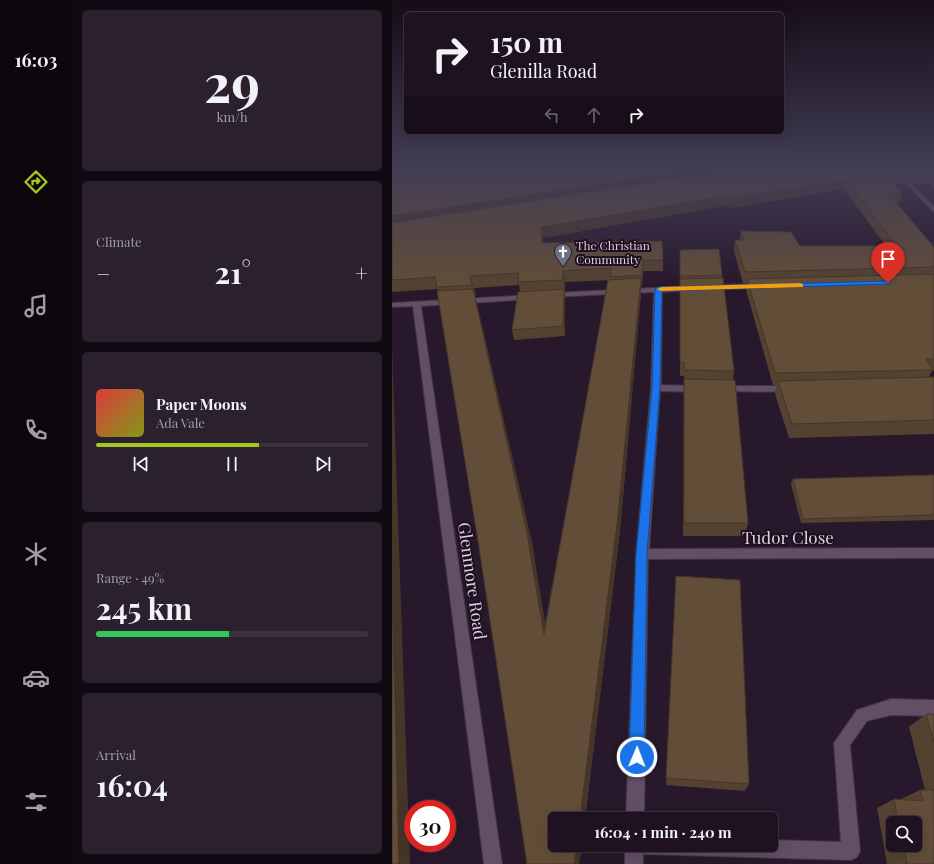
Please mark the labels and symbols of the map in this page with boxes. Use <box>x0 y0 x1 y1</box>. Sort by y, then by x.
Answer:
place label: The Christian Community <box>576 237 650 267</box>
church icon: The Christian Community <box>553 242 573 267</box>
pin <box>871 242 905 283</box>
street label: Glenmore Road <box>454 521 492 641</box>
street label: Tudor Close <box>742 526 834 548</box>
position arrow <box>616 736 658 778</box>
speed limit sign: 30 <box>404 800 456 852</box>

